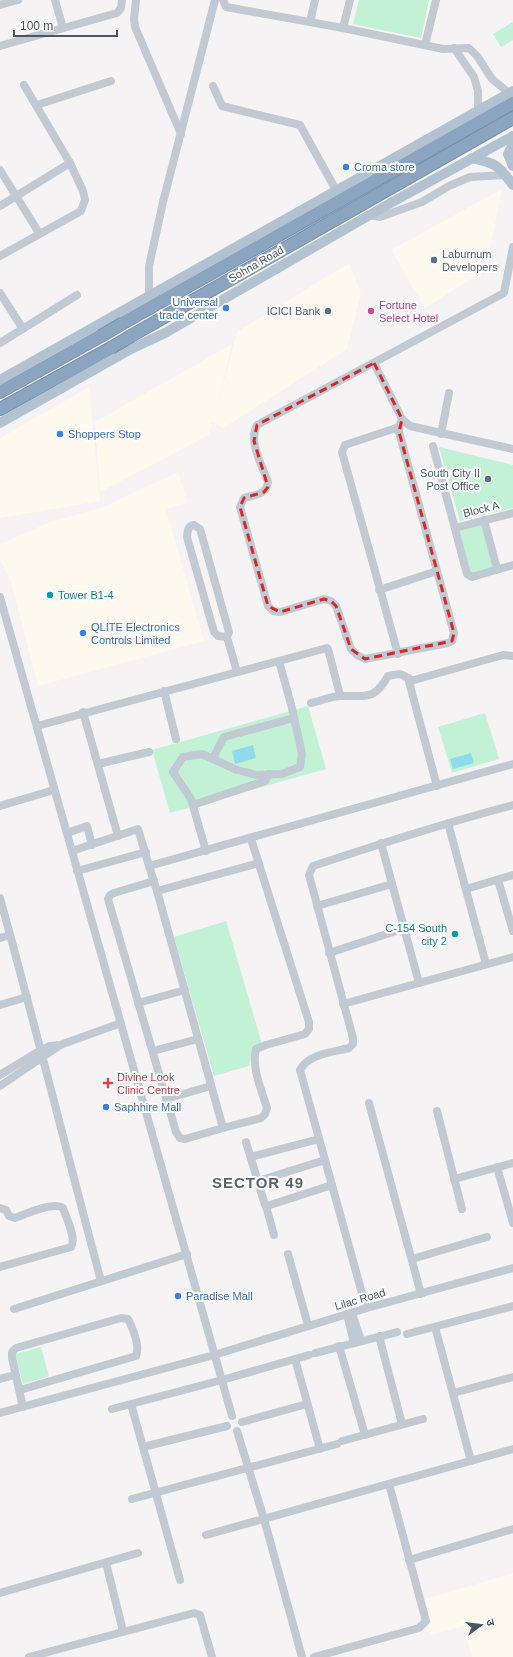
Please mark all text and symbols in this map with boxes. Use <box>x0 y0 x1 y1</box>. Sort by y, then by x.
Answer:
scale bar <box>14 12 117 38</box>
text: 100 m <box>20 19 53 33</box>
place label: Croma store <box>354 161 415 173</box>
marker: Croma store <box>341 162 351 172</box>
street label: Sohna Road <box>227 244 285 284</box>
place label: Laburnum Developers <box>442 248 498 273</box>
marker: Laburnum Developers <box>429 255 439 265</box>
place label: Universal trade center <box>159 296 218 321</box>
place label: Fortune Select Hotel <box>379 299 438 324</box>
marker: Universal trade center <box>221 303 231 313</box>
place label: ICICI Bank <box>267 305 320 317</box>
marker: ICICI Bank <box>323 306 333 316</box>
marker: Fortune Select Hotel <box>366 306 376 316</box>
place label: Shoppers Stop <box>68 428 141 440</box>
marker: Shoppers Stop <box>55 429 65 439</box>
place label: South City II Post Office <box>420 467 480 492</box>
marker: South City II Post Office <box>483 474 493 484</box>
street label: Block A <box>462 499 501 519</box>
place label: Tower B1-4 <box>58 589 114 601</box>
marker: Tower B1-4 <box>45 590 55 600</box>
place label: QLITE Electronics Controls Limited <box>91 621 180 646</box>
marker: QLITE Electronics Controls Limited <box>78 628 88 638</box>
place label: C-154 South city 2 <box>385 922 447 947</box>
marker: C-154 South city 2 <box>450 929 460 939</box>
place label: Divine Look Clinic Centre <box>117 1071 180 1096</box>
marker: Divine Look Clinic Centre <box>102 1077 114 1089</box>
place label: Saphhire Mall <box>114 1101 181 1113</box>
marker: Saphhire Mall <box>101 1102 111 1112</box>
district label: SECTOR 49 <box>212 1174 304 1191</box>
street label: Lilac Road <box>333 1286 387 1312</box>
place label: Paradise Mall <box>186 1290 253 1302</box>
marker: Paradise Mall <box>173 1291 183 1301</box>
north arrow <box>461 1605 501 1645</box>
text: उ <box>484 1618 497 1628</box>

